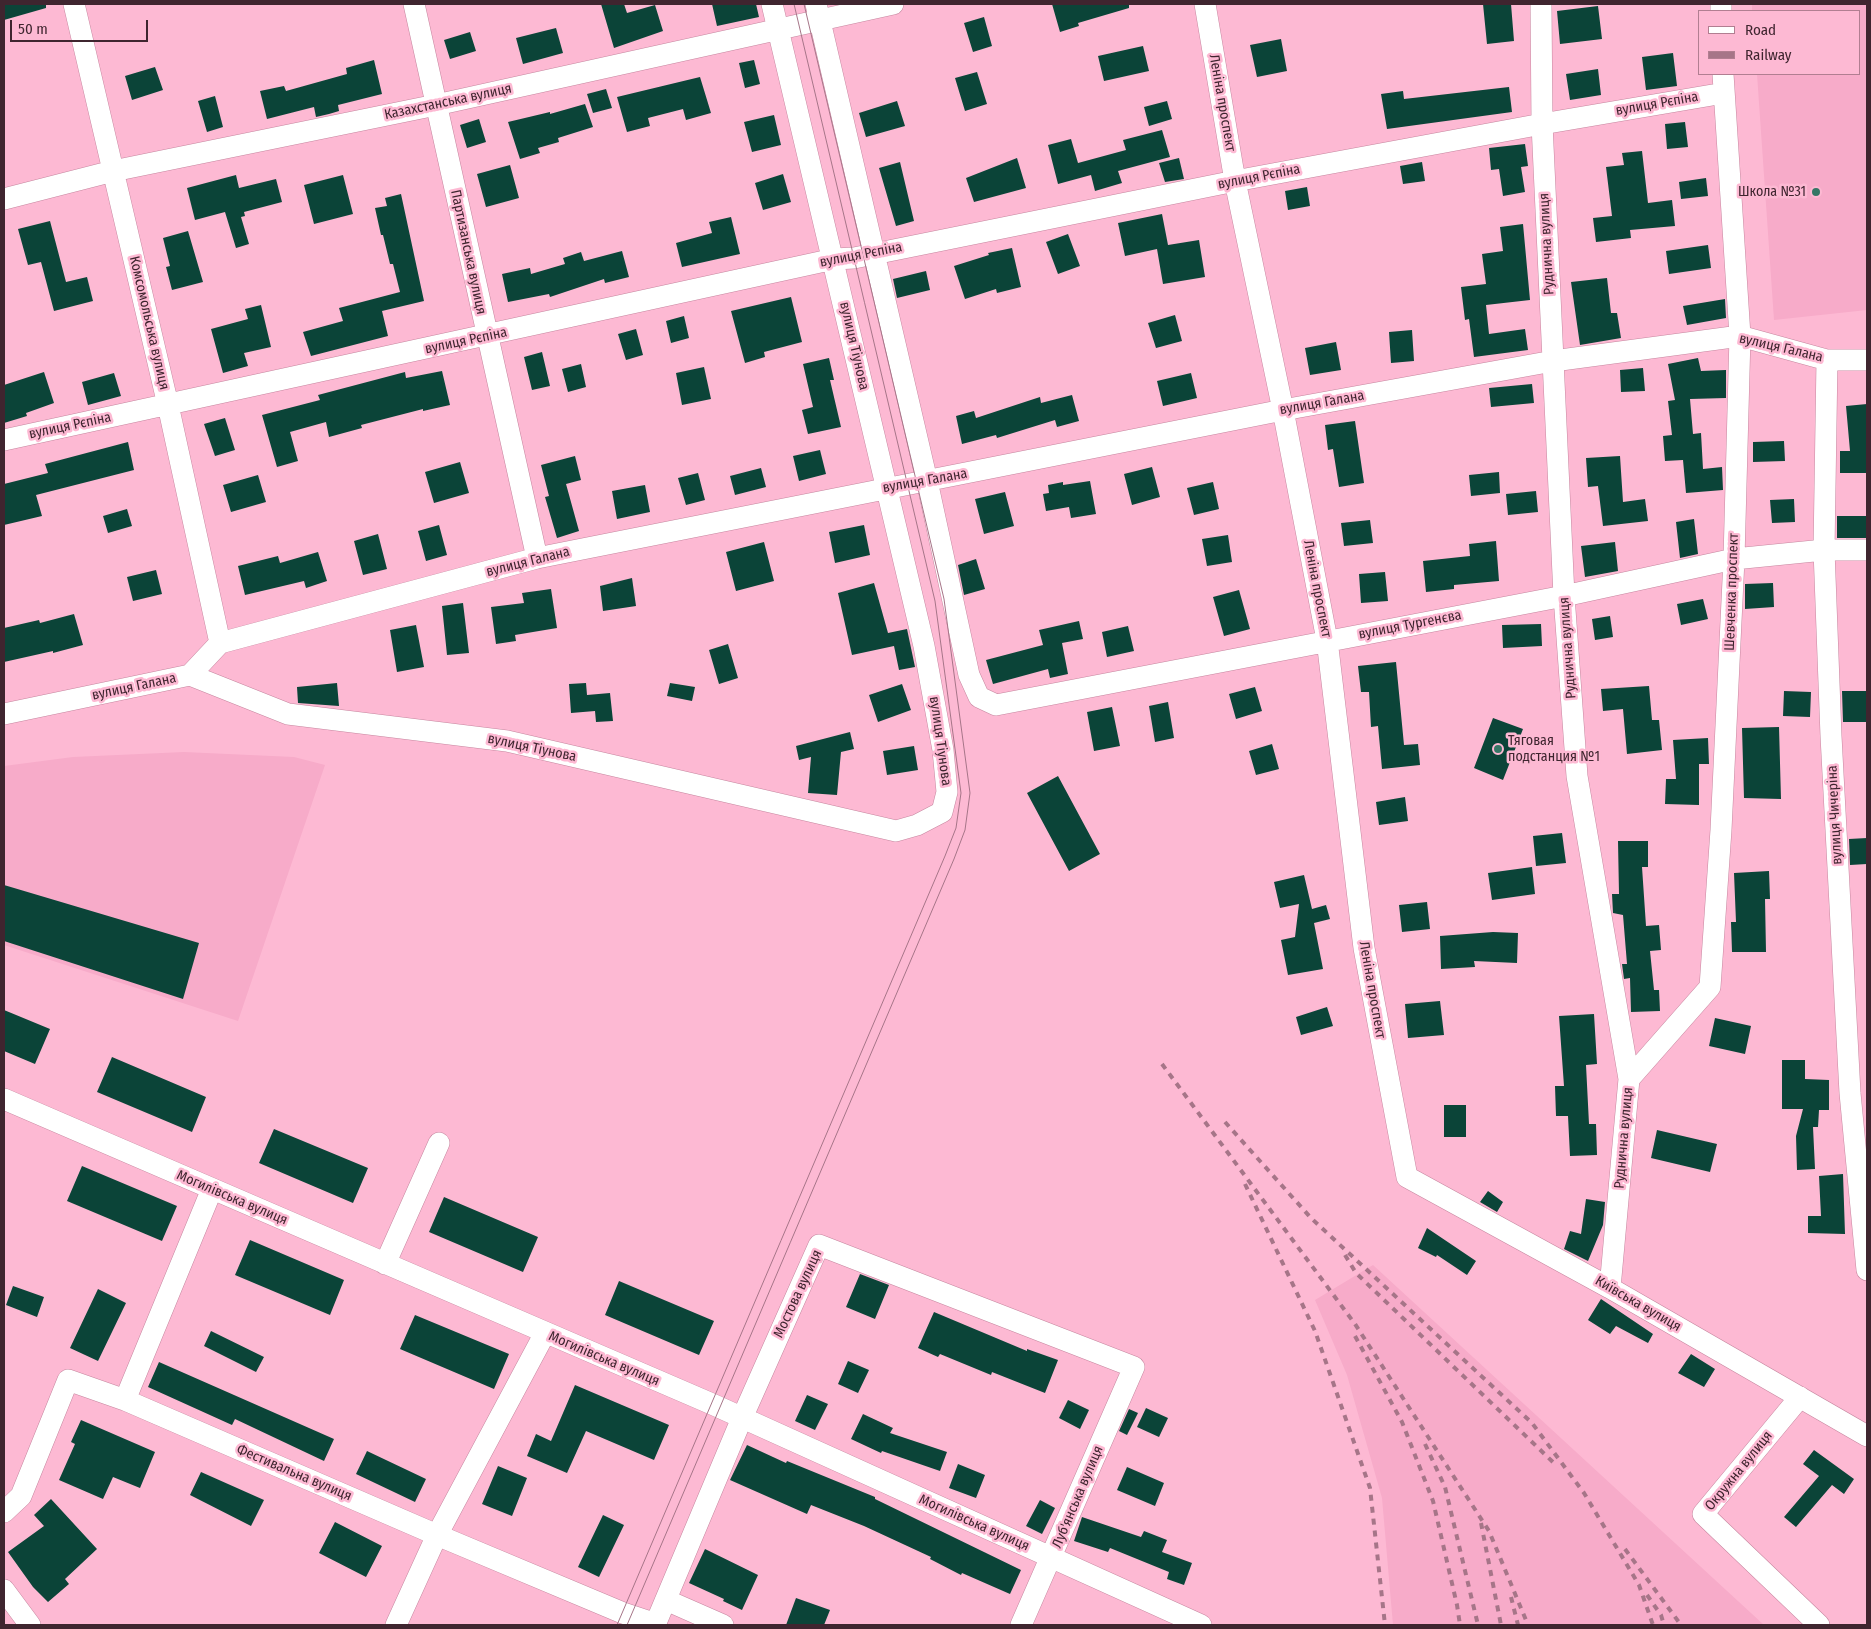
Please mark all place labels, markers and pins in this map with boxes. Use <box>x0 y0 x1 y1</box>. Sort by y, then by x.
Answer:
place label: Школа №31 <box>1738 184 1806 200</box>
marker: Школа №31 <box>1810 186 1822 198</box>
place label: Тяговая подстанция №1 <box>1508 733 1600 766</box>
marker: Тяговая подстанция №1 <box>1492 743 1504 755</box>

